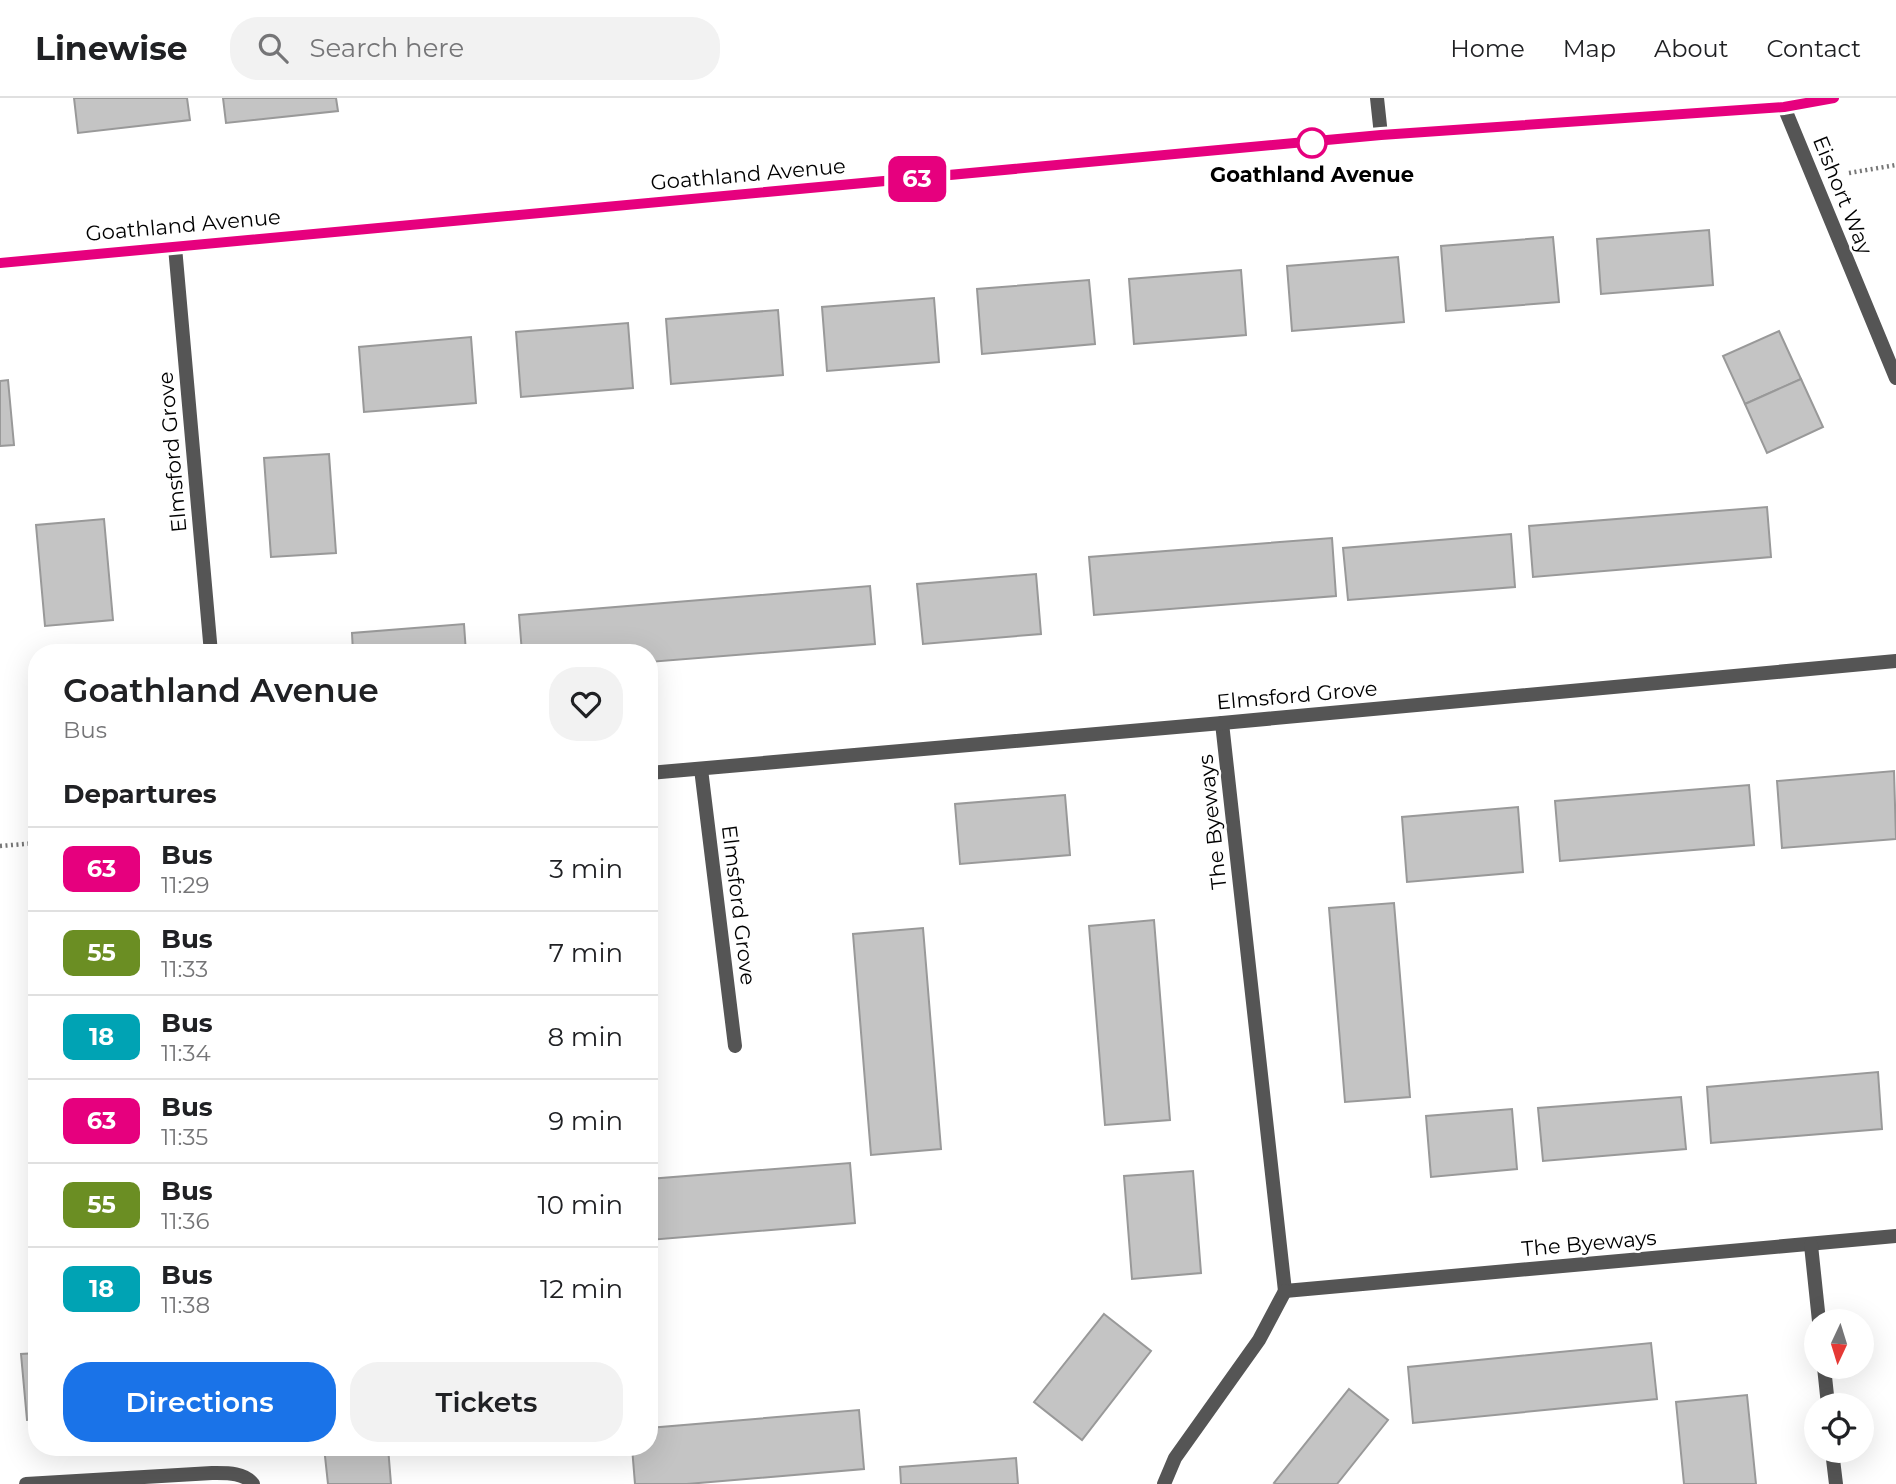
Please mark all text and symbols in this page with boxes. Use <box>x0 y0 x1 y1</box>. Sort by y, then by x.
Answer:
search box <box>230 17 720 80</box>
text: Linewise <box>35 28 188 68</box>
icon: search <box>254 29 292 67</box>
text: Search here <box>310 32 464 64</box>
text: Home <box>1450 34 1525 63</box>
text: Map <box>1563 34 1616 63</box>
text: About <box>1654 34 1728 63</box>
text: Contact <box>1766 34 1861 63</box>
marker: Goathland Avenue <box>1297 128 1327 158</box>
street label: Eishort Way <box>1808 132 1878 258</box>
street label: Goathland Avenue <box>649 153 847 195</box>
line badge: 63 <box>886 156 948 202</box>
place label: Goathland Avenue <box>1210 162 1414 187</box>
text: 63 <box>902 164 932 193</box>
street label: Goathland Avenue <box>84 204 282 246</box>
street label: Elmsford Grove <box>153 371 191 533</box>
button: heart <box>549 667 623 741</box>
text: Goathland Avenue <box>63 670 379 710</box>
street label: Elmsford Grove <box>1216 676 1378 714</box>
text: Bus <box>63 716 107 744</box>
street label: The Byeways <box>1192 753 1232 891</box>
text: Departures <box>63 778 217 810</box>
street label: Elmsford Grove <box>717 823 761 987</box>
text: Bus <box>161 839 213 871</box>
text: 3 min <box>549 853 623 885</box>
text: 63 <box>87 854 116 883</box>
text: 11:29 <box>161 871 210 899</box>
text: Bus <box>161 923 213 955</box>
text: 7 min <box>549 937 623 969</box>
text: 55 <box>87 938 116 967</box>
text: 11:33 <box>161 955 208 983</box>
text: Bus <box>161 1007 213 1039</box>
text: 8 min <box>547 1021 623 1053</box>
text: 18 <box>89 1022 114 1051</box>
text: 11:34 <box>161 1039 211 1067</box>
text: Bus <box>161 1091 213 1123</box>
text: 9 min <box>548 1105 623 1137</box>
text: 63 <box>87 1106 116 1135</box>
text: 11:35 <box>161 1123 208 1151</box>
text: Bus <box>161 1175 213 1207</box>
text: 10 min <box>537 1189 623 1221</box>
text: 55 <box>87 1190 116 1219</box>
text: 11:36 <box>161 1207 209 1235</box>
street label: The Byeways <box>1520 1225 1658 1261</box>
text: Bus <box>161 1259 213 1291</box>
text: 12 min <box>540 1273 623 1305</box>
text: 18 <box>89 1274 114 1303</box>
text: 11:38 <box>161 1291 210 1319</box>
north arrow <box>1804 1309 1874 1379</box>
map controls <box>1804 1309 1874 1463</box>
button: Directions <box>63 1362 336 1442</box>
button: Tickets <box>350 1362 623 1442</box>
button: locate <box>1804 1393 1874 1463</box>

